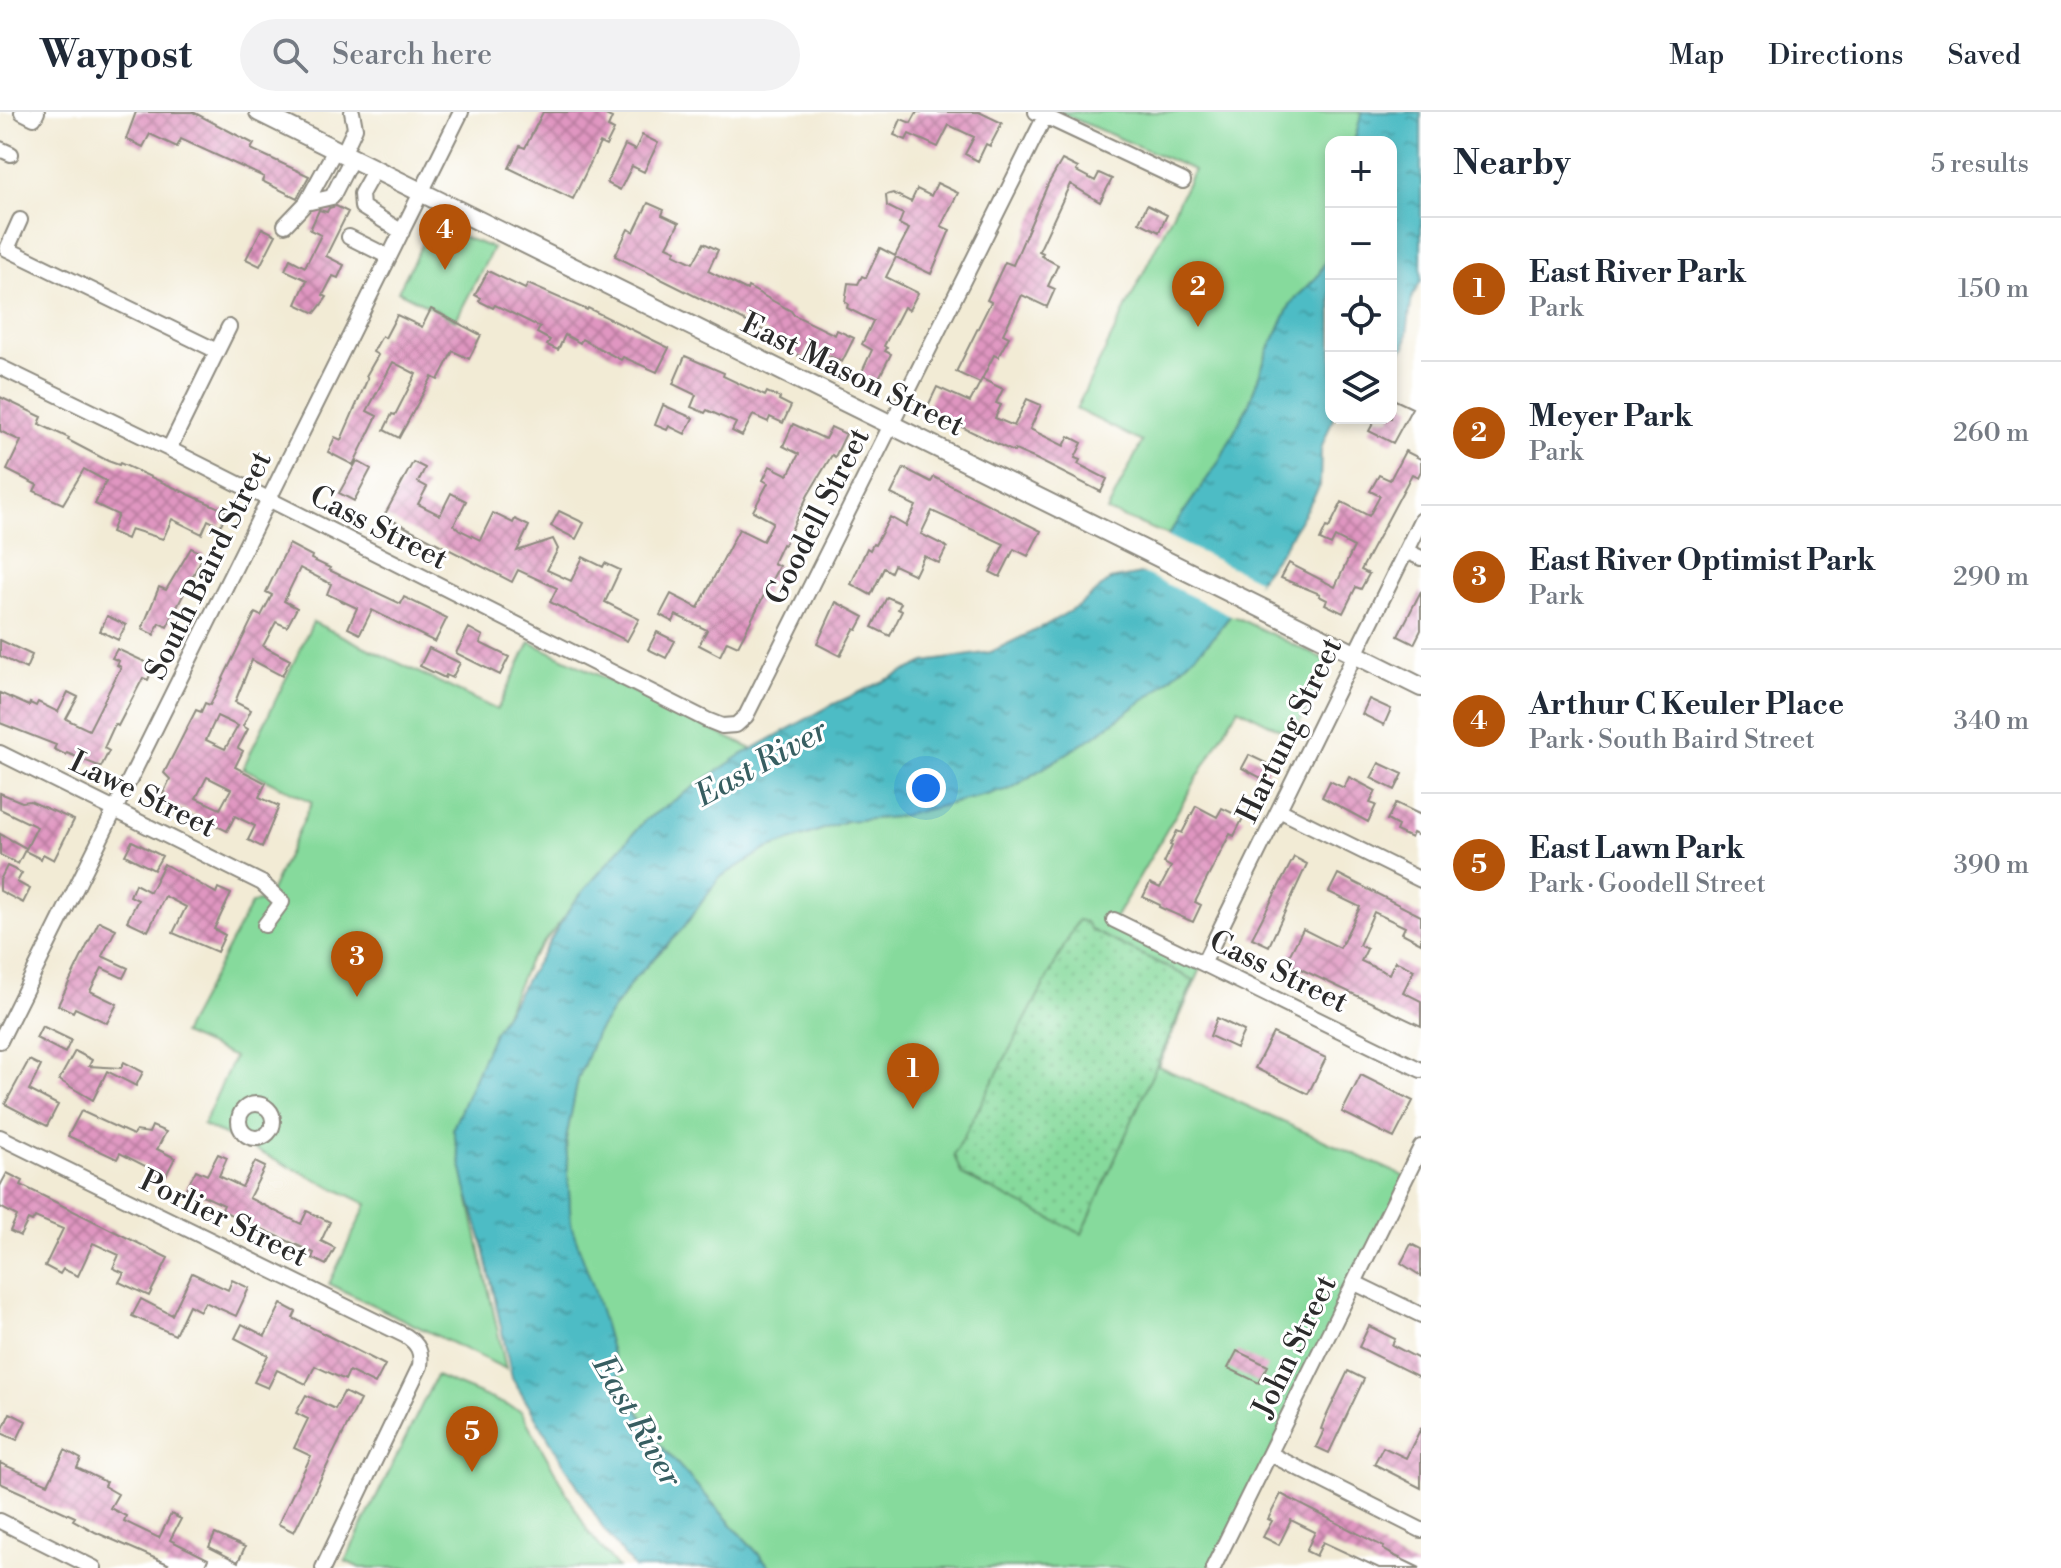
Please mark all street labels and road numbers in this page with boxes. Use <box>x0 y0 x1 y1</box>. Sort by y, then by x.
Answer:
street label: East Mason Street <box>735 304 971 445</box>
street label: Goodell Street <box>757 421 879 611</box>
street label: South Baird Street <box>137 445 281 686</box>
street label: Cass Street <box>303 477 454 579</box>
street label: Hartung Street <box>1229 631 1351 829</box>
street label: Lawe Street <box>63 743 222 847</box>
street label: Cass Street <box>1203 922 1355 1022</box>
street label: Porlier Street <box>133 1162 314 1276</box>
street label: John Street <box>1244 1269 1346 1424</box>

